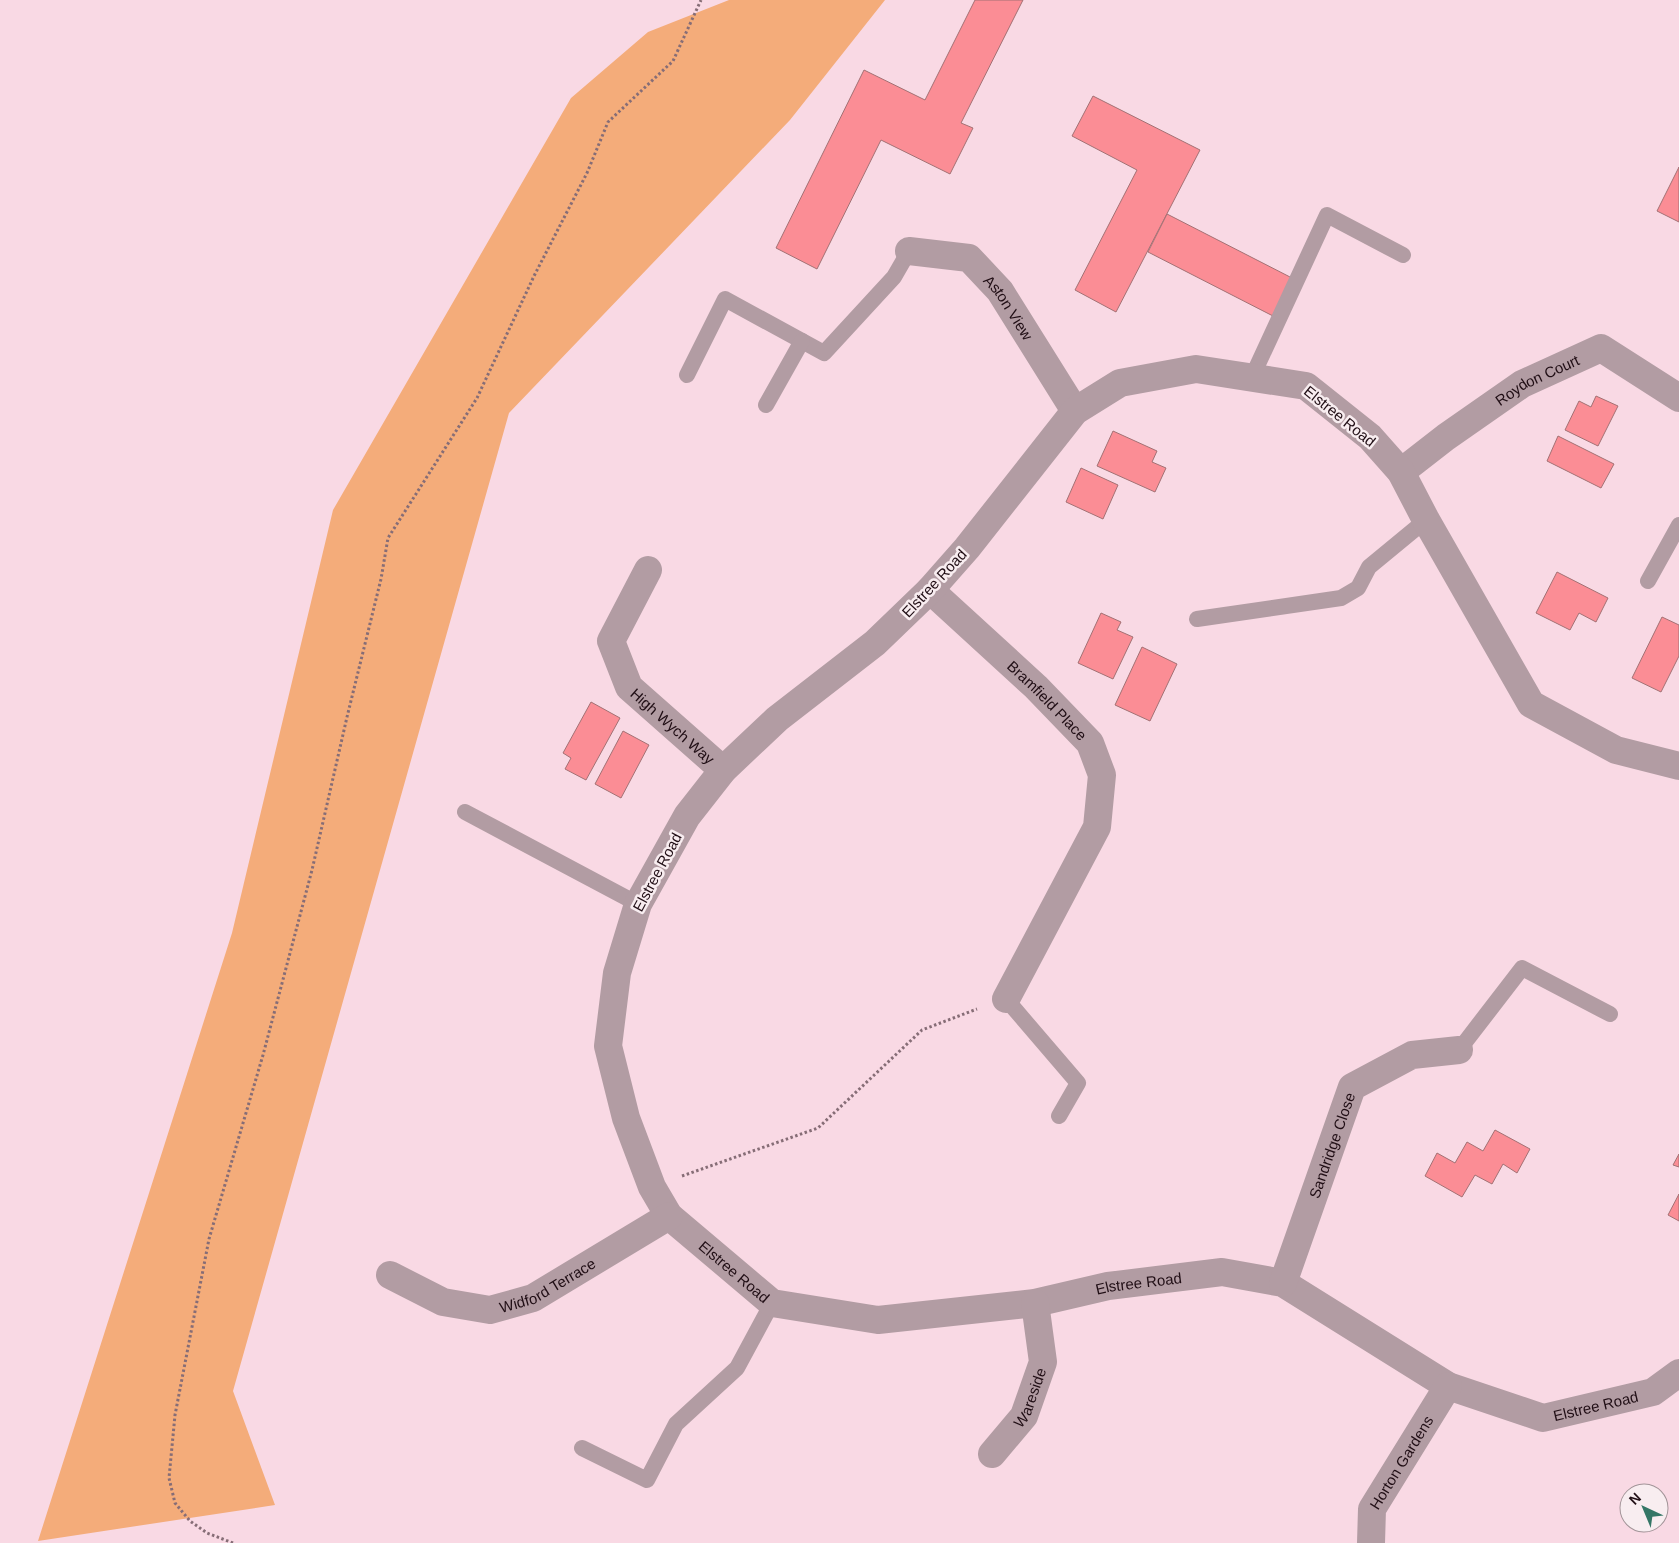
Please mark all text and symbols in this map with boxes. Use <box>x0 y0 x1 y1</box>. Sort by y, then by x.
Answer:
street label: Aston View <box>981 271 1037 343</box>
street label: Roydon Court <box>1492 350 1582 409</box>
street label: Elstree Road <box>1301 382 1379 450</box>
street label: Elstree Road <box>898 545 970 621</box>
street label: Bramfield Place <box>1004 657 1091 743</box>
street label: High Wych Way <box>628 684 719 768</box>
street label: Elstree Road <box>629 830 685 914</box>
street label: Sandridge Close <box>1305 1090 1358 1200</box>
street label: Elstree Road <box>696 1237 773 1306</box>
street label: Widford Terrace <box>497 1254 598 1315</box>
street label: Elstree Road <box>1094 1269 1183 1297</box>
street label: Wareside <box>1010 1365 1049 1431</box>
street label: Elstree Road <box>1551 1387 1640 1424</box>
street label: Horton Gardens <box>1366 1412 1436 1512</box>
north arrow <box>1619 1483 1669 1533</box>
text: N <box>1626 1489 1644 1508</box>

